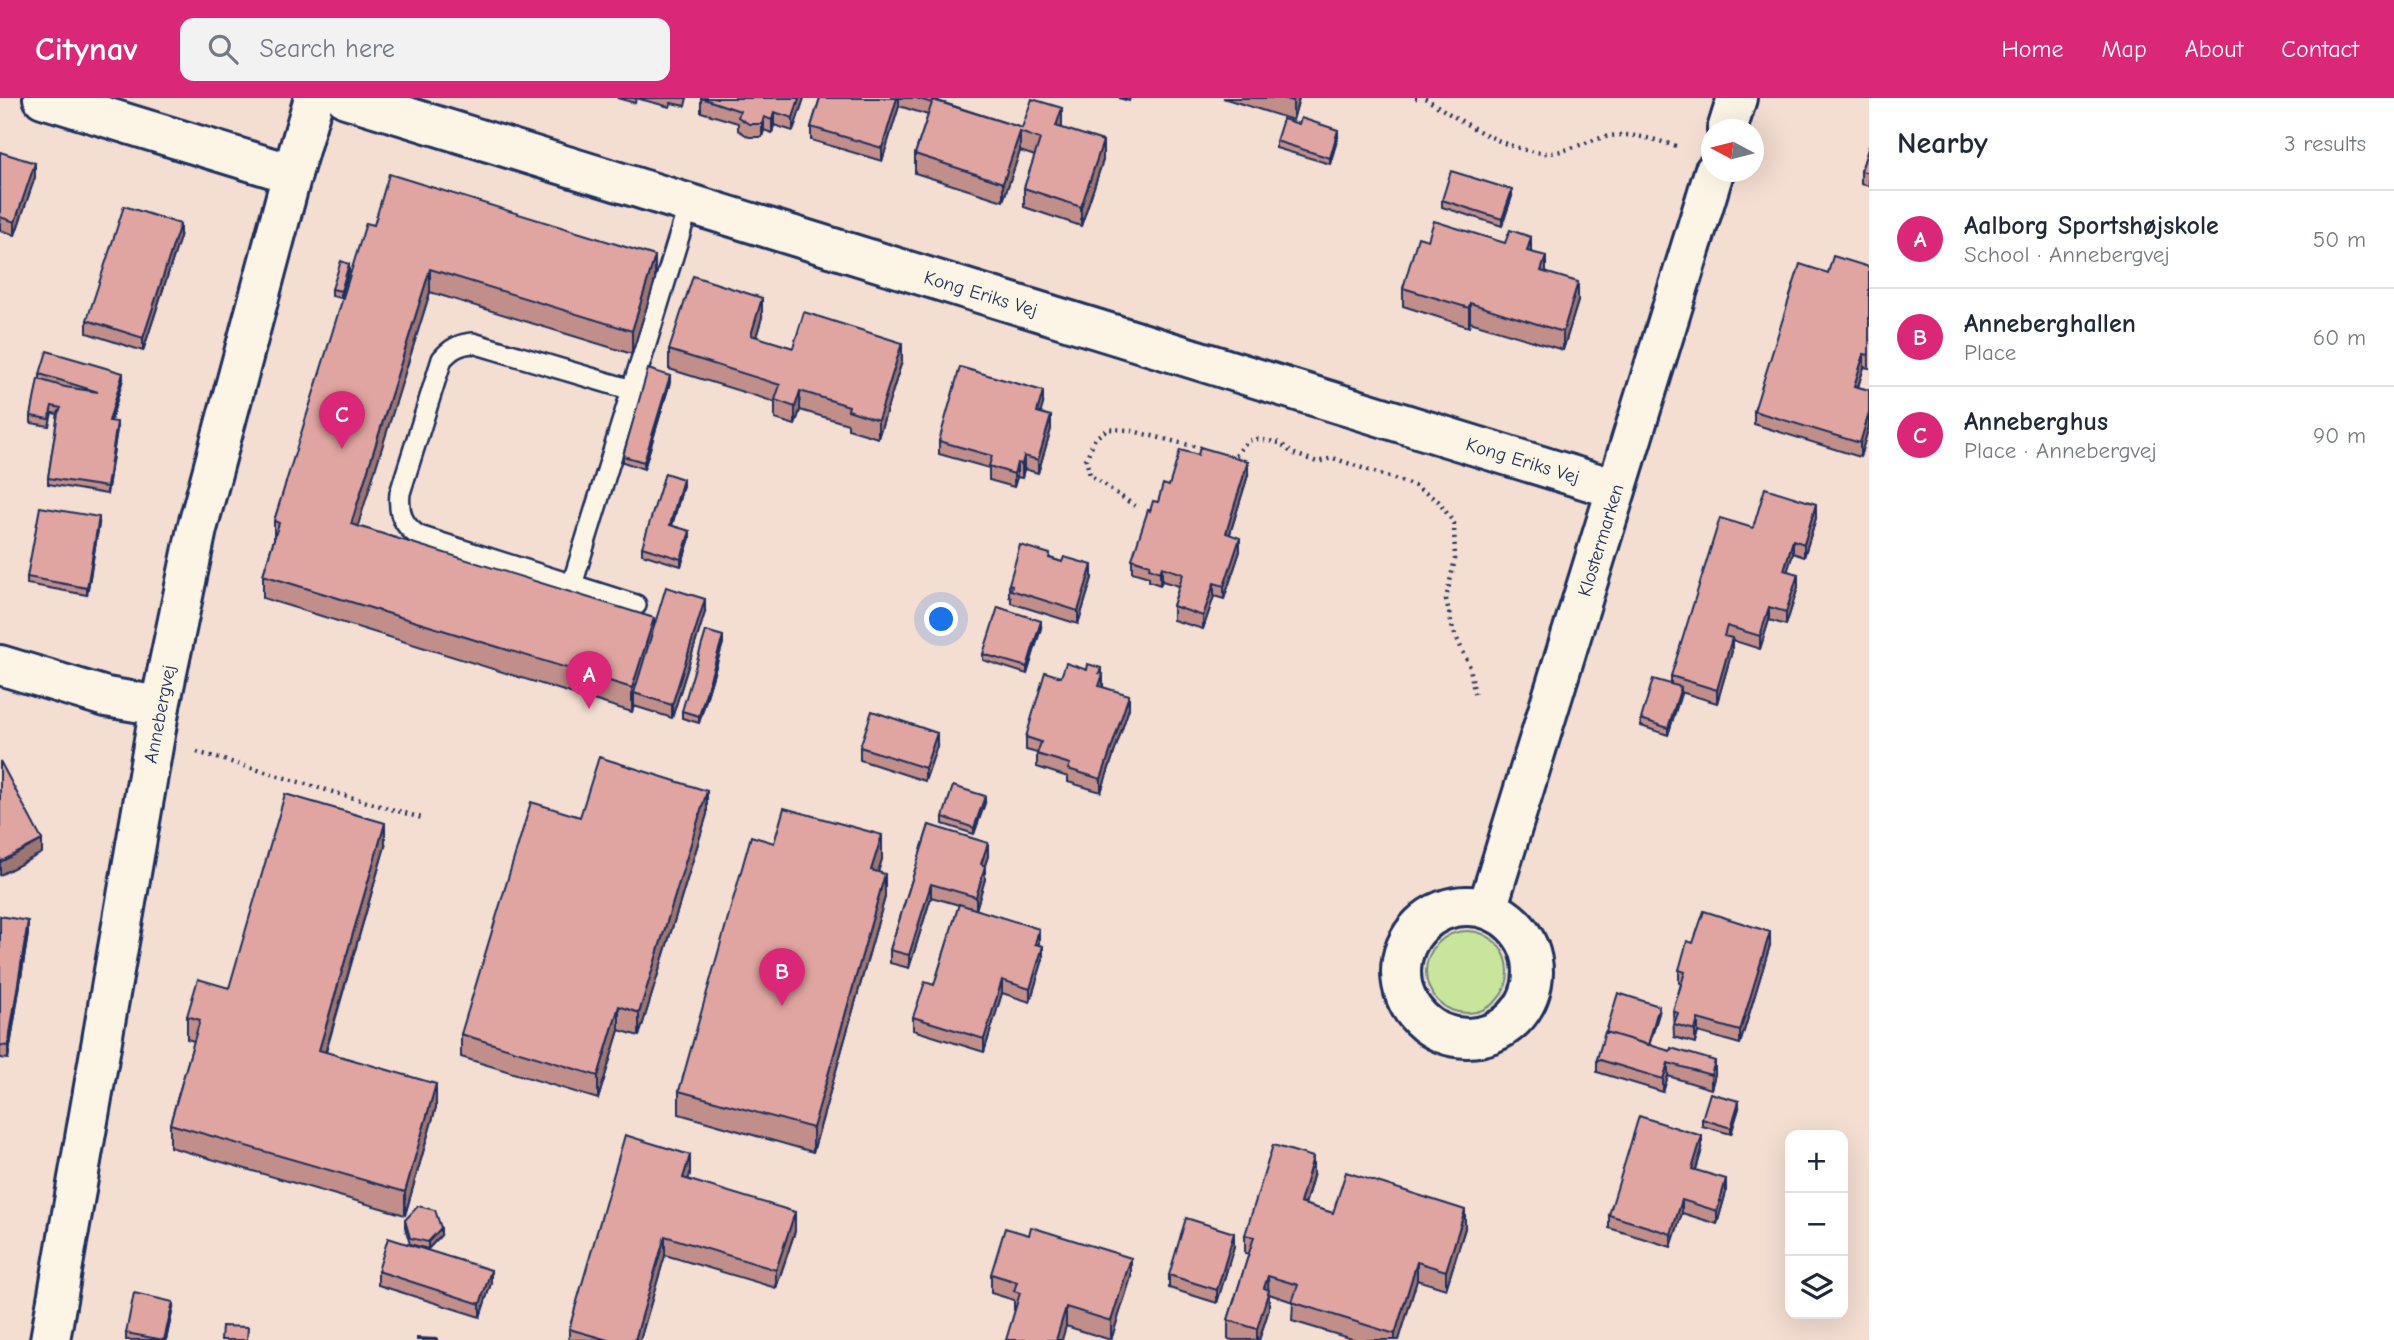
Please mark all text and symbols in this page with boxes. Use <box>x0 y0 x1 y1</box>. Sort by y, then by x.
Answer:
search box <box>180 18 670 81</box>
text: Citynav <box>35 30 138 68</box>
icon: search <box>204 30 242 68</box>
text: Search here <box>260 34 395 64</box>
text: Home <box>2002 35 2063 63</box>
text: Map <box>2101 35 2147 63</box>
text: About <box>2185 35 2243 63</box>
text: Contact <box>2281 35 2359 63</box>
north arrow <box>1701 119 1764 182</box>
text: Nearby <box>1897 126 1988 161</box>
text: 3 results <box>2284 130 2366 157</box>
text: Aalborg Sportshøjskole <box>1964 211 2219 241</box>
text: A <box>1914 226 1926 253</box>
text: 50 m <box>2313 226 2366 253</box>
text: School · Annebergvej <box>1964 241 2170 268</box>
street label: Kong Eriks Vej <box>921 266 1040 322</box>
text: Anneberghallen <box>1964 309 2136 339</box>
text: B <box>1913 324 1927 351</box>
text: 60 m <box>2313 324 2366 351</box>
text: Place <box>1964 339 2016 366</box>
pin: C <box>319 391 365 449</box>
text: Anneberghus <box>1964 407 2108 437</box>
text: C <box>1913 422 1927 449</box>
text: 90 m <box>2313 422 2366 449</box>
street label: Kong Eriks Vej <box>1463 433 1582 489</box>
text: Place · Annebergvej <box>1964 437 2157 464</box>
street label: Klostermarken <box>1573 481 1628 599</box>
your location <box>924 602 958 636</box>
pin: A <box>566 651 612 709</box>
street label: Annebergvej <box>140 663 180 765</box>
pin: B <box>759 948 805 1006</box>
map controls <box>1785 1130 1848 1319</box>
button: + <box>1785 1130 1848 1193</box>
button: − <box>1785 1193 1848 1256</box>
button: layers <box>1785 1256 1848 1319</box>

